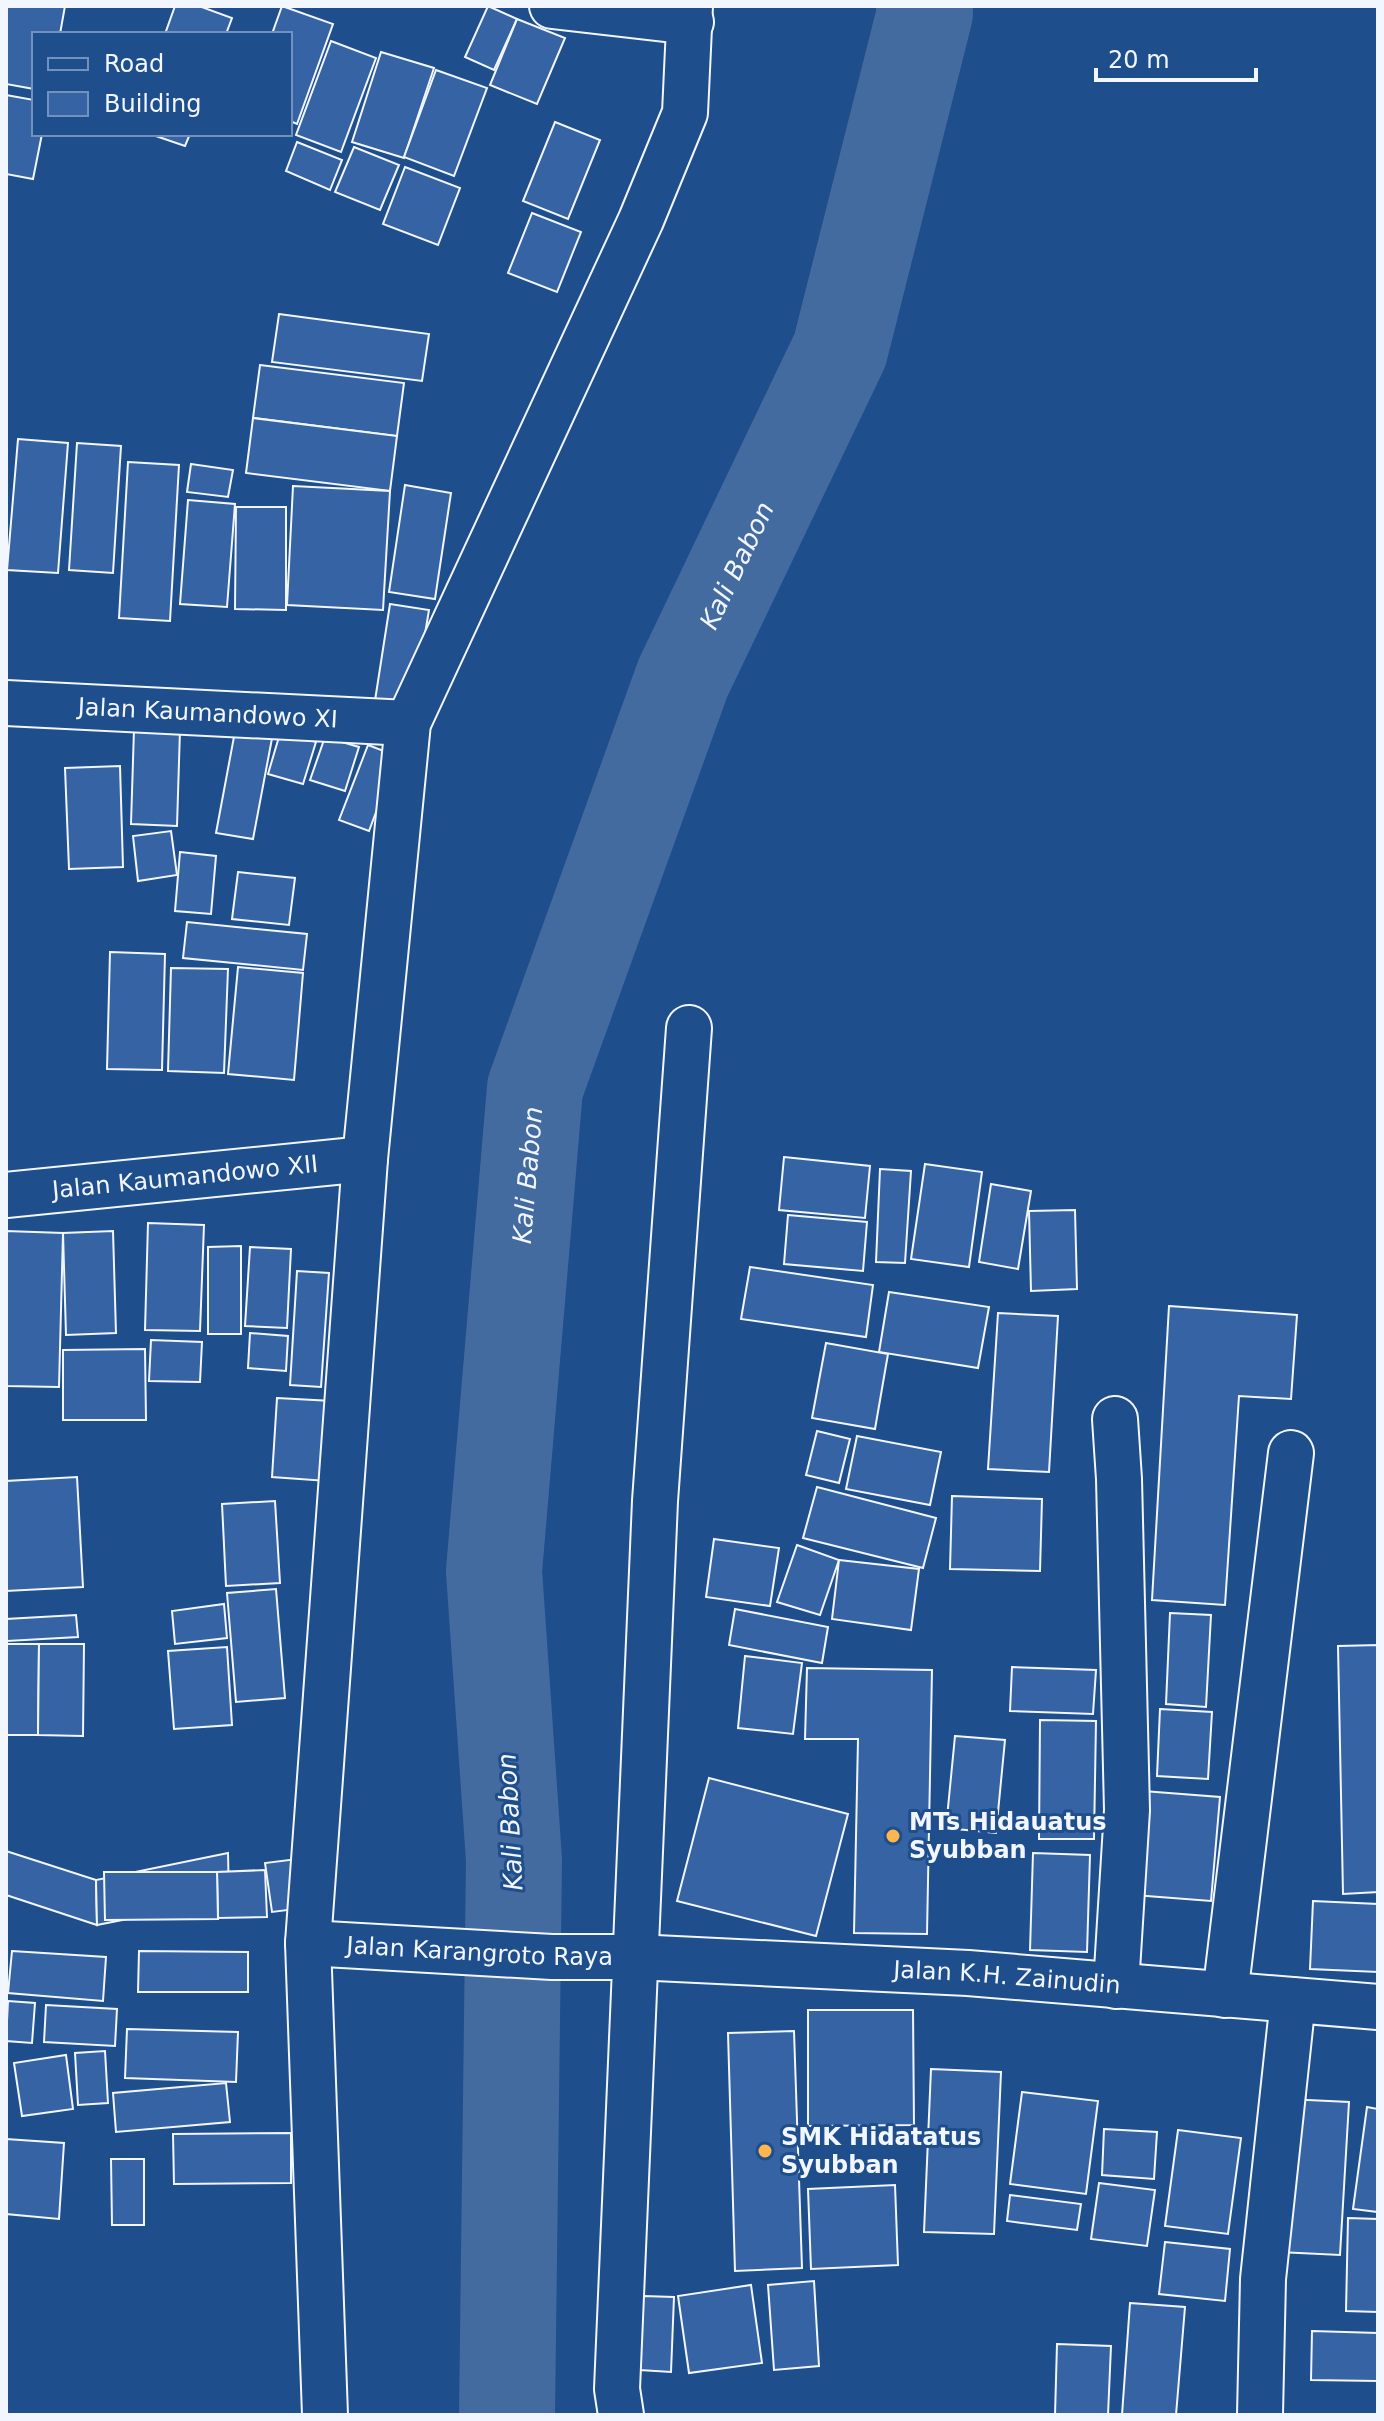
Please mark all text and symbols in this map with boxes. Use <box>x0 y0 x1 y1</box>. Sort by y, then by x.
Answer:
legend <box>32 32 292 136</box>
scale bar <box>1096 32 1256 82</box>
text: 20 m <box>1108 46 1170 74</box>
text: Road <box>104 50 164 78</box>
text: Building <box>104 90 201 118</box>
water label: Kali Babon <box>694 497 780 634</box>
street label: Jalan Kaumandowo XI <box>75 692 338 733</box>
water label: Kali Babon <box>507 1105 548 1245</box>
street label: Jalan Kaumandowo XII <box>49 1150 319 1204</box>
water label: Kali Babon <box>491 1753 529 1891</box>
place label: MTs Hidauatus Syubban <box>909 1808 1107 1864</box>
marker: MTs Hidauatus Syubban <box>884 1827 902 1845</box>
street label: Jalan Karangroto Raya <box>344 1931 613 1971</box>
street label: Jalan K.H. Zainudin <box>891 1955 1122 2000</box>
place label: SMK Hidatatus Syubban <box>781 2123 981 2179</box>
marker: SMK Hidatatus Syubban <box>756 2142 774 2160</box>

